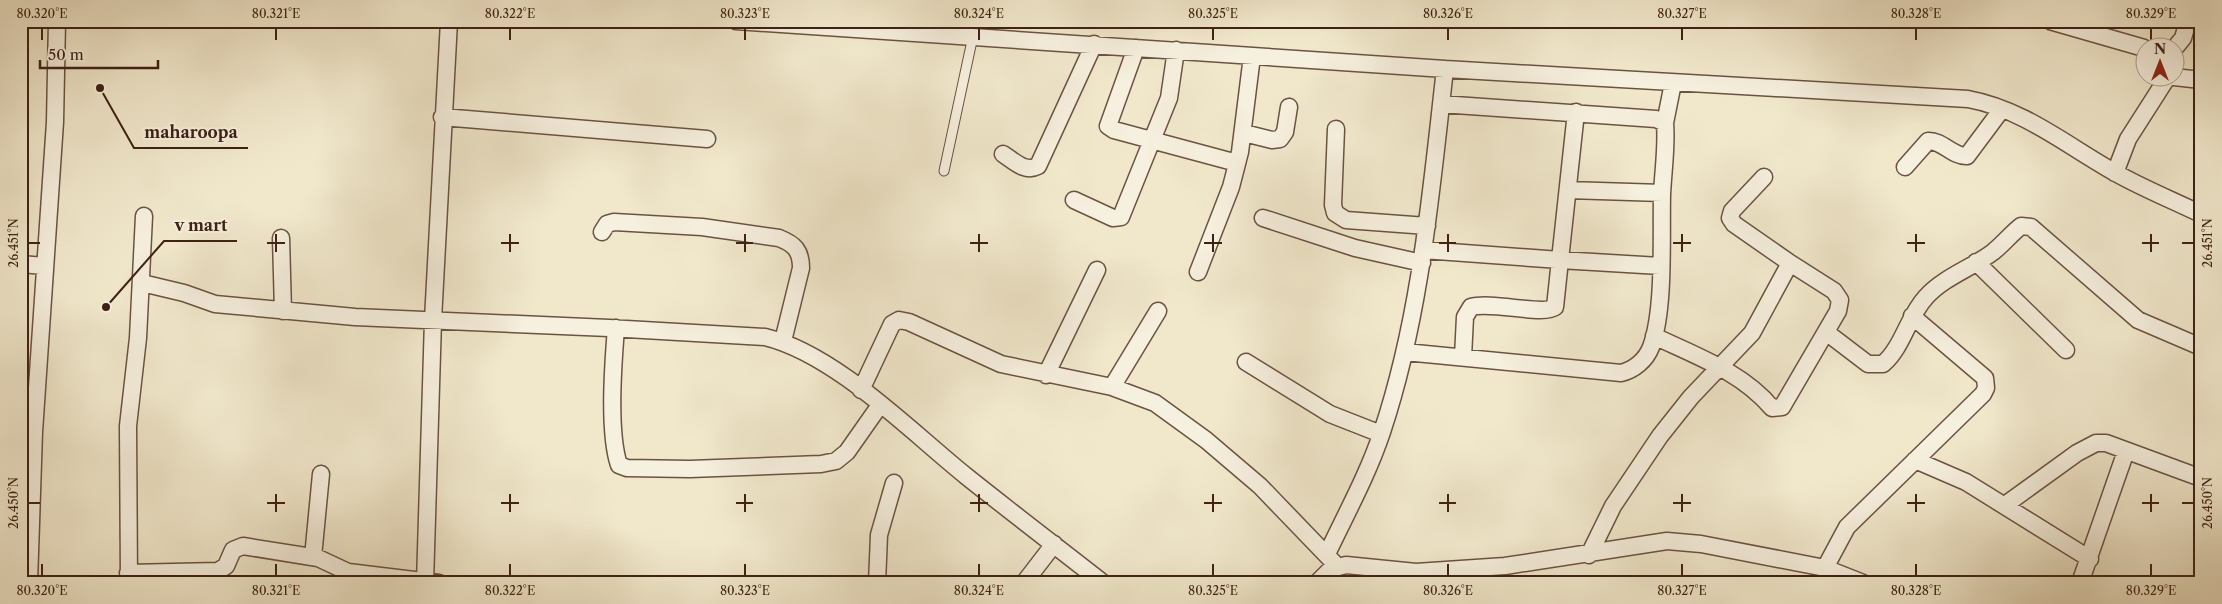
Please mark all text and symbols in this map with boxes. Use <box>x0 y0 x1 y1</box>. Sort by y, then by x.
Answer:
text: 80.320°E <box>16 6 68 21</box>
text: 80.321°E <box>252 6 300 21</box>
text: 80.322°E <box>485 6 535 21</box>
text: 80.323°E <box>720 6 770 21</box>
text: 80.324°E <box>954 6 1004 21</box>
text: 80.325°E <box>1188 6 1238 21</box>
text: 80.326°E <box>1423 6 1473 21</box>
text: 80.327°E <box>1657 6 1707 21</box>
text: 80.328°E <box>1891 6 1941 21</box>
text: 80.329°E <box>2126 6 2176 21</box>
scale bar <box>40 38 158 70</box>
north arrow <box>2134 38 2184 88</box>
text: N <box>2154 40 2166 58</box>
text: 50 m <box>48 45 84 64</box>
callout: maharoopa <box>134 117 248 148</box>
text: maharoopa <box>144 122 238 142</box>
callout: v mart <box>164 210 237 241</box>
text: v mart <box>174 215 228 235</box>
text: 26.451°N <box>6 218 21 268</box>
text: 26.451°N <box>2200 218 2215 268</box>
text: 26.450°N <box>6 477 21 529</box>
text: 26.450°N <box>2200 477 2215 529</box>
text: 80.320°E <box>16 583 68 598</box>
text: 80.321°E <box>252 583 300 598</box>
text: 80.322°E <box>485 583 535 598</box>
text: 80.323°E <box>720 583 770 598</box>
text: 80.324°E <box>954 583 1004 598</box>
text: 80.325°E <box>1188 583 1238 598</box>
text: 80.326°E <box>1423 583 1473 598</box>
text: 80.327°E <box>1657 583 1707 598</box>
text: 80.328°E <box>1891 583 1941 598</box>
text: 80.329°E <box>2126 583 2176 598</box>

